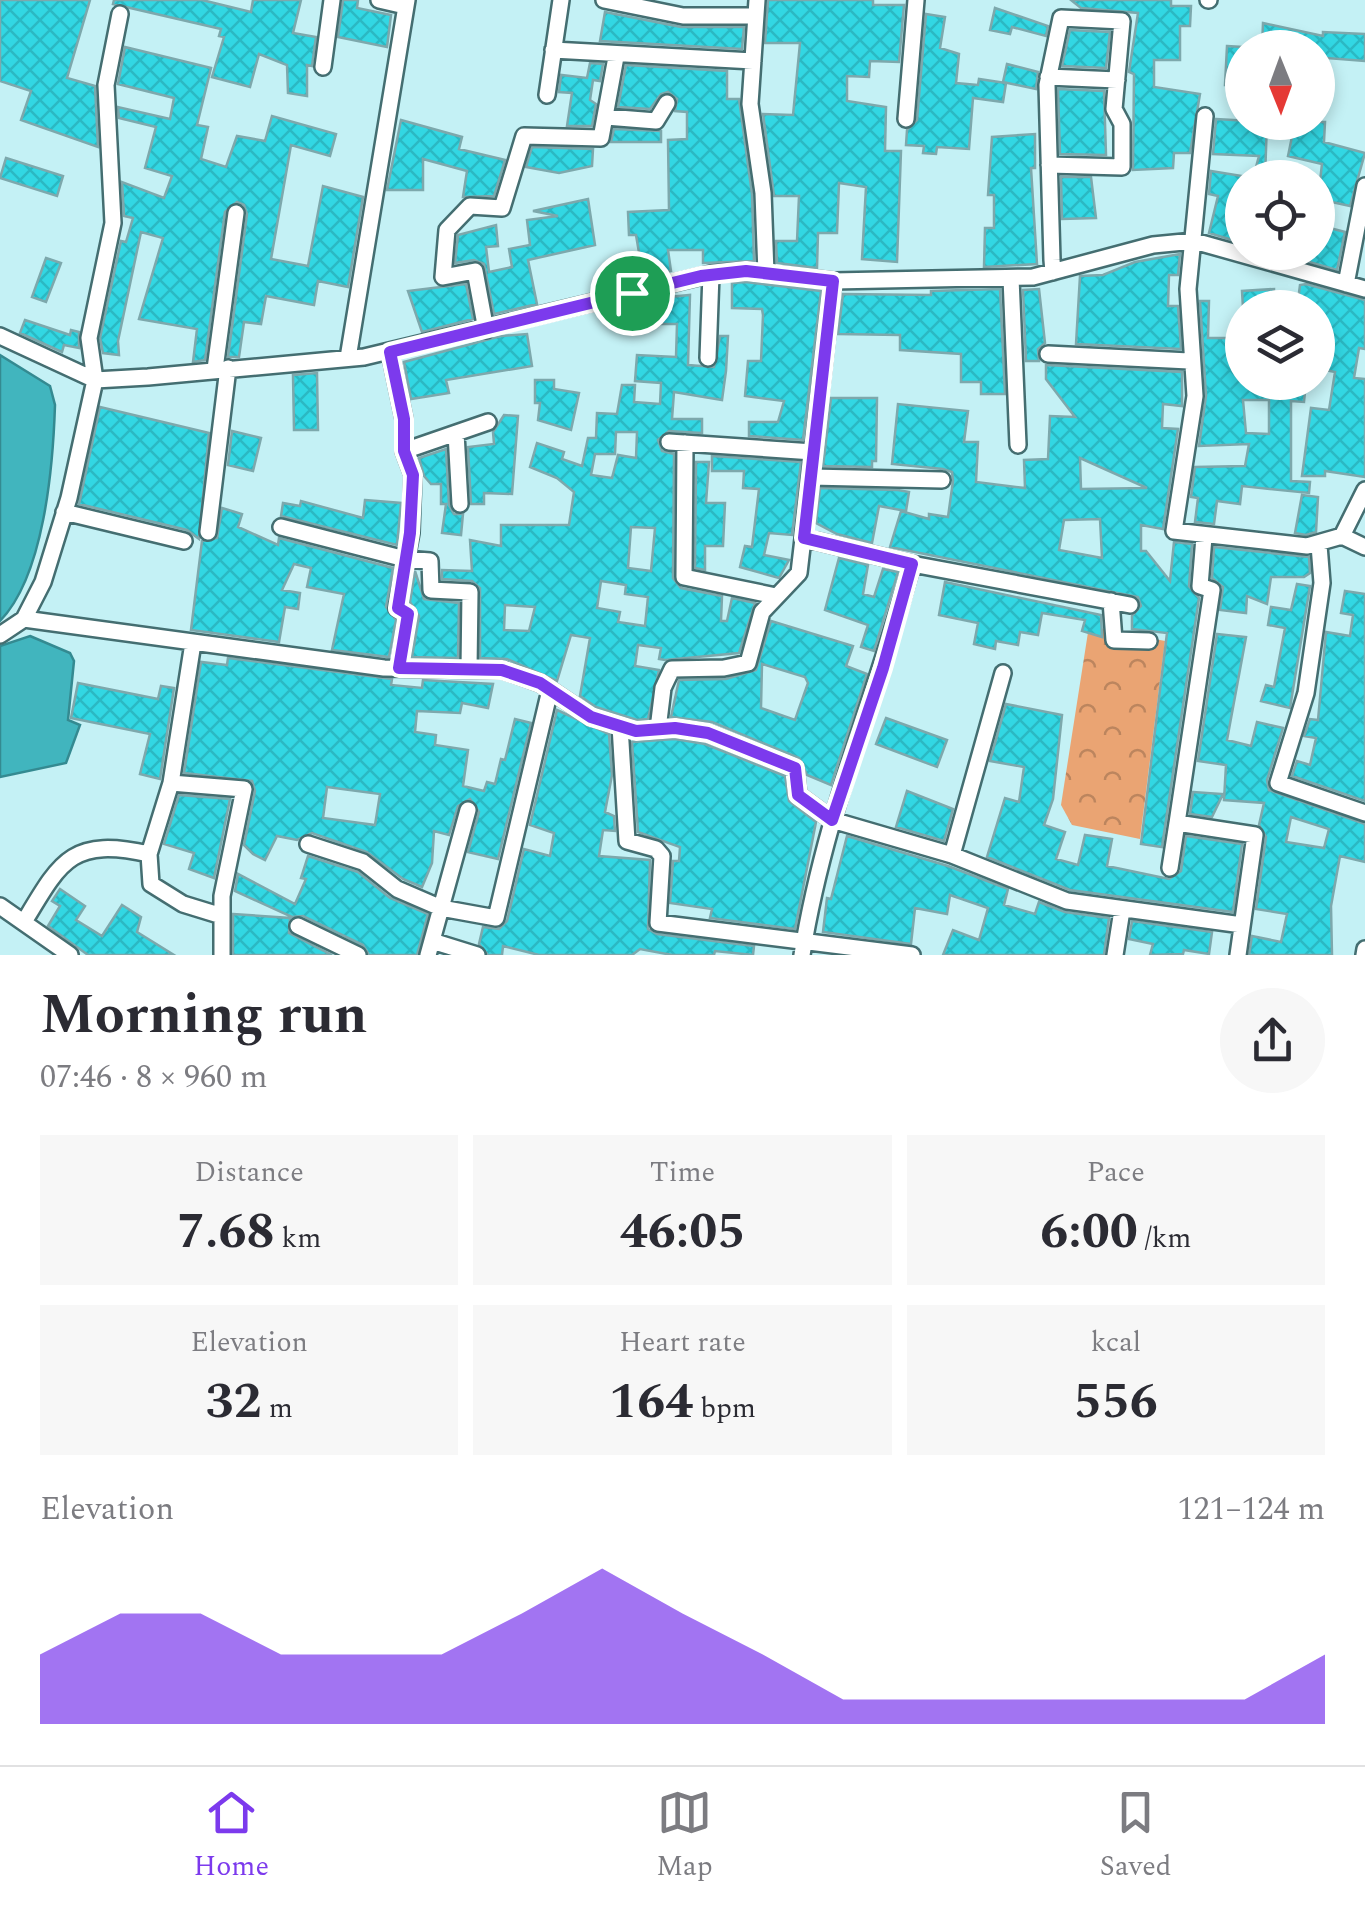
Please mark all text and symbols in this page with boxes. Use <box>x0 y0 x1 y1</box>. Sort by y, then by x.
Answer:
north arrow <box>1225 30 1335 140</box>
map controls <box>1225 30 1335 400</box>
button: locate <box>1225 160 1335 270</box>
pin <box>590 251 675 336</box>
icon: arrive <box>605 266 660 321</box>
button: layers <box>1225 290 1335 400</box>
text: Morning run <box>40 974 368 1057</box>
button: share <box>1220 988 1325 1093</box>
text: 07:46 · 8 × 960 m <box>40 1053 268 1102</box>
text: Distance <box>195 1151 304 1194</box>
text: Time <box>650 1151 715 1194</box>
text: Pace <box>1087 1151 1145 1194</box>
text: 7.68 <box>177 1194 275 1270</box>
text: 46:05 <box>620 1194 745 1270</box>
text: 6:00 <box>1040 1194 1138 1270</box>
text: km <box>275 1217 321 1260</box>
text: /km <box>1138 1217 1191 1260</box>
text: Elevation <box>191 1321 308 1364</box>
text: Heart rate <box>619 1321 746 1364</box>
text: kcal <box>1091 1321 1141 1364</box>
text: 32 <box>206 1364 262 1440</box>
text: 164 <box>609 1364 693 1440</box>
text: 556 <box>1074 1364 1158 1440</box>
text: m <box>262 1387 293 1430</box>
text: bpm <box>693 1387 756 1430</box>
text: Elevation <box>40 1485 174 1534</box>
text: 121–124 m <box>1177 1485 1325 1534</box>
tab: Home <box>194 1785 269 1888</box>
tab: Map <box>656 1785 713 1888</box>
tab: Saved <box>1100 1785 1171 1888</box>

